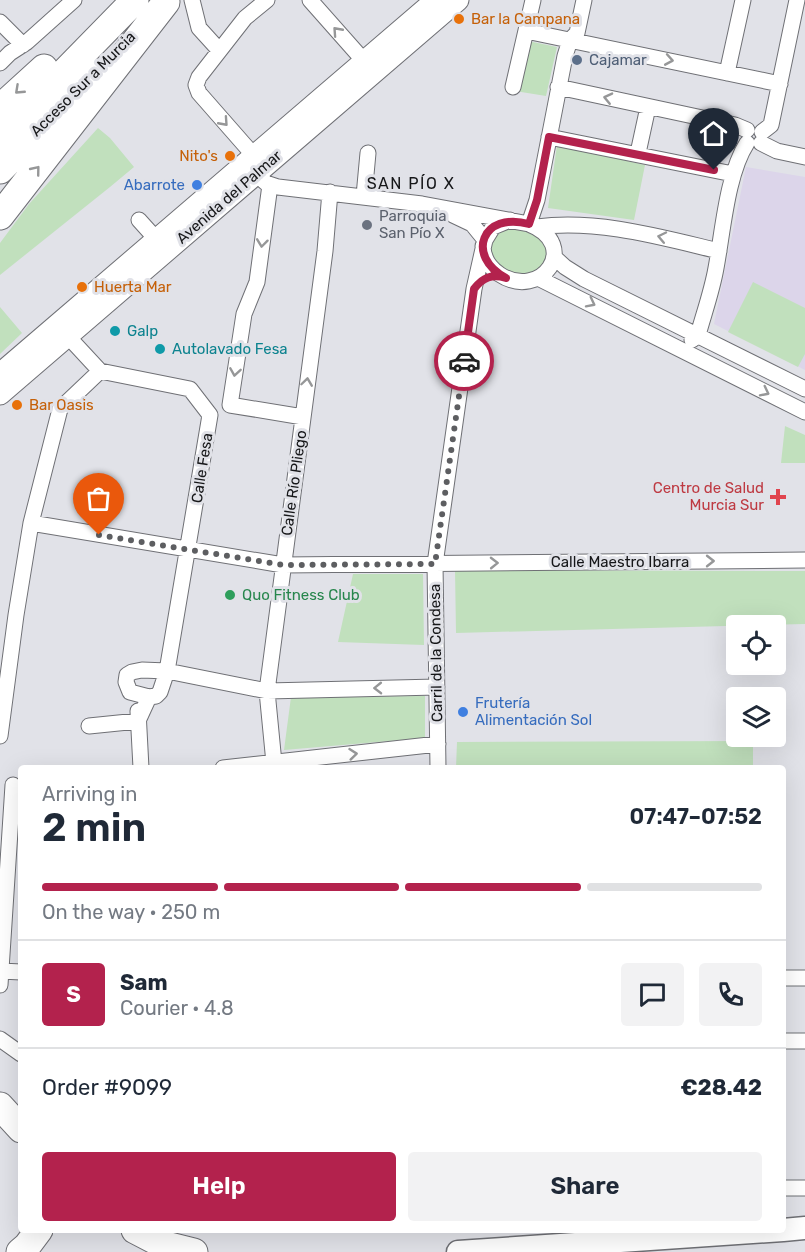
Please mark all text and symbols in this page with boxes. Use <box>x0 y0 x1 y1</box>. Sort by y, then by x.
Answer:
place label: Bar la Campana <box>471 10 580 28</box>
marker: Bar la Campana <box>452 12 466 26</box>
one-way arrow <box>333 27 344 38</box>
street label: Acceso Sur a Murcia <box>27 28 139 140</box>
place label: Cajamar <box>589 51 647 69</box>
marker: Cajamar <box>570 53 584 67</box>
one-way arrow <box>664 53 674 66</box>
one-way arrow <box>16 83 26 94</box>
one-way arrow <box>604 92 614 105</box>
pin <box>688 108 739 170</box>
one-way arrow <box>217 115 228 126</box>
icon: home <box>697 117 730 150</box>
street label: Avenida del Palmar <box>173 146 285 247</box>
place label: Nito's <box>179 147 218 165</box>
marker: Nito's <box>223 149 237 163</box>
one-way arrow <box>28 166 39 177</box>
district label: SAN PÍO X <box>367 174 455 193</box>
place label: Abarrote <box>124 176 185 194</box>
marker: Abarrote <box>190 178 204 192</box>
place label: Parroquia San Pío X <box>379 207 447 242</box>
marker: Parroquia San Pío X <box>360 218 374 232</box>
one-way arrow <box>657 232 667 245</box>
one-way arrow <box>256 238 268 247</box>
place label: Huerta Mar <box>94 278 172 296</box>
marker: Huerta Mar <box>75 280 89 294</box>
one-way arrow <box>585 296 596 308</box>
place label: Galp <box>127 322 158 340</box>
marker: Galp <box>108 324 122 338</box>
courier <box>434 331 494 391</box>
place label: Autolavado Fesa <box>172 340 288 358</box>
marker: Autolavado Fesa <box>153 342 167 356</box>
icon: car <box>448 345 481 378</box>
one-way arrow <box>229 367 242 377</box>
one-way arrow <box>301 377 313 387</box>
one-way arrow <box>759 385 769 396</box>
place label: Bar Oasis <box>29 396 94 414</box>
marker: Bar Oasis <box>10 398 24 412</box>
street label: Calle Río Pliego <box>278 429 310 537</box>
street label: Calle Fesa <box>188 432 216 504</box>
pin <box>73 473 124 535</box>
place label: Centro de Salud Murcia Sur <box>653 479 764 514</box>
icon: bag <box>82 482 115 515</box>
marker: Centro de Salud Murcia Sur <box>769 488 787 506</box>
street label: Calle Maestro Ibarra <box>551 553 689 571</box>
one-way arrow <box>705 555 714 567</box>
one-way arrow <box>489 557 498 569</box>
street label: Carril de la Condesa <box>426 584 446 722</box>
place label: Quo Fitness Club <box>242 586 360 604</box>
marker: Quo Fitness Club <box>223 588 237 602</box>
map controls <box>726 615 786 747</box>
button: locate <box>726 615 786 675</box>
one-way arrow <box>374 682 383 695</box>
button: layers <box>726 687 786 747</box>
place label: Frutería Alimentación Sol <box>475 694 592 729</box>
marker: Frutería Alimentación Sol <box>456 705 470 719</box>
one-way arrow <box>348 748 357 761</box>
text: Arriving in <box>42 782 137 806</box>
text: 07:47–07:52 <box>629 803 762 830</box>
text: 2 min <box>42 805 146 851</box>
text: On the way · 250 m <box>42 900 220 924</box>
button: chat <box>621 963 684 1026</box>
button: phone <box>699 963 762 1026</box>
text: Sam <box>120 969 168 996</box>
text: S <box>66 981 81 1008</box>
text: Courier · 4.8 <box>120 996 234 1020</box>
text: Order #9099 <box>42 1074 172 1101</box>
text: €28.42 <box>680 1074 762 1101</box>
button: Help <box>42 1152 396 1221</box>
button: Share <box>408 1152 762 1221</box>

